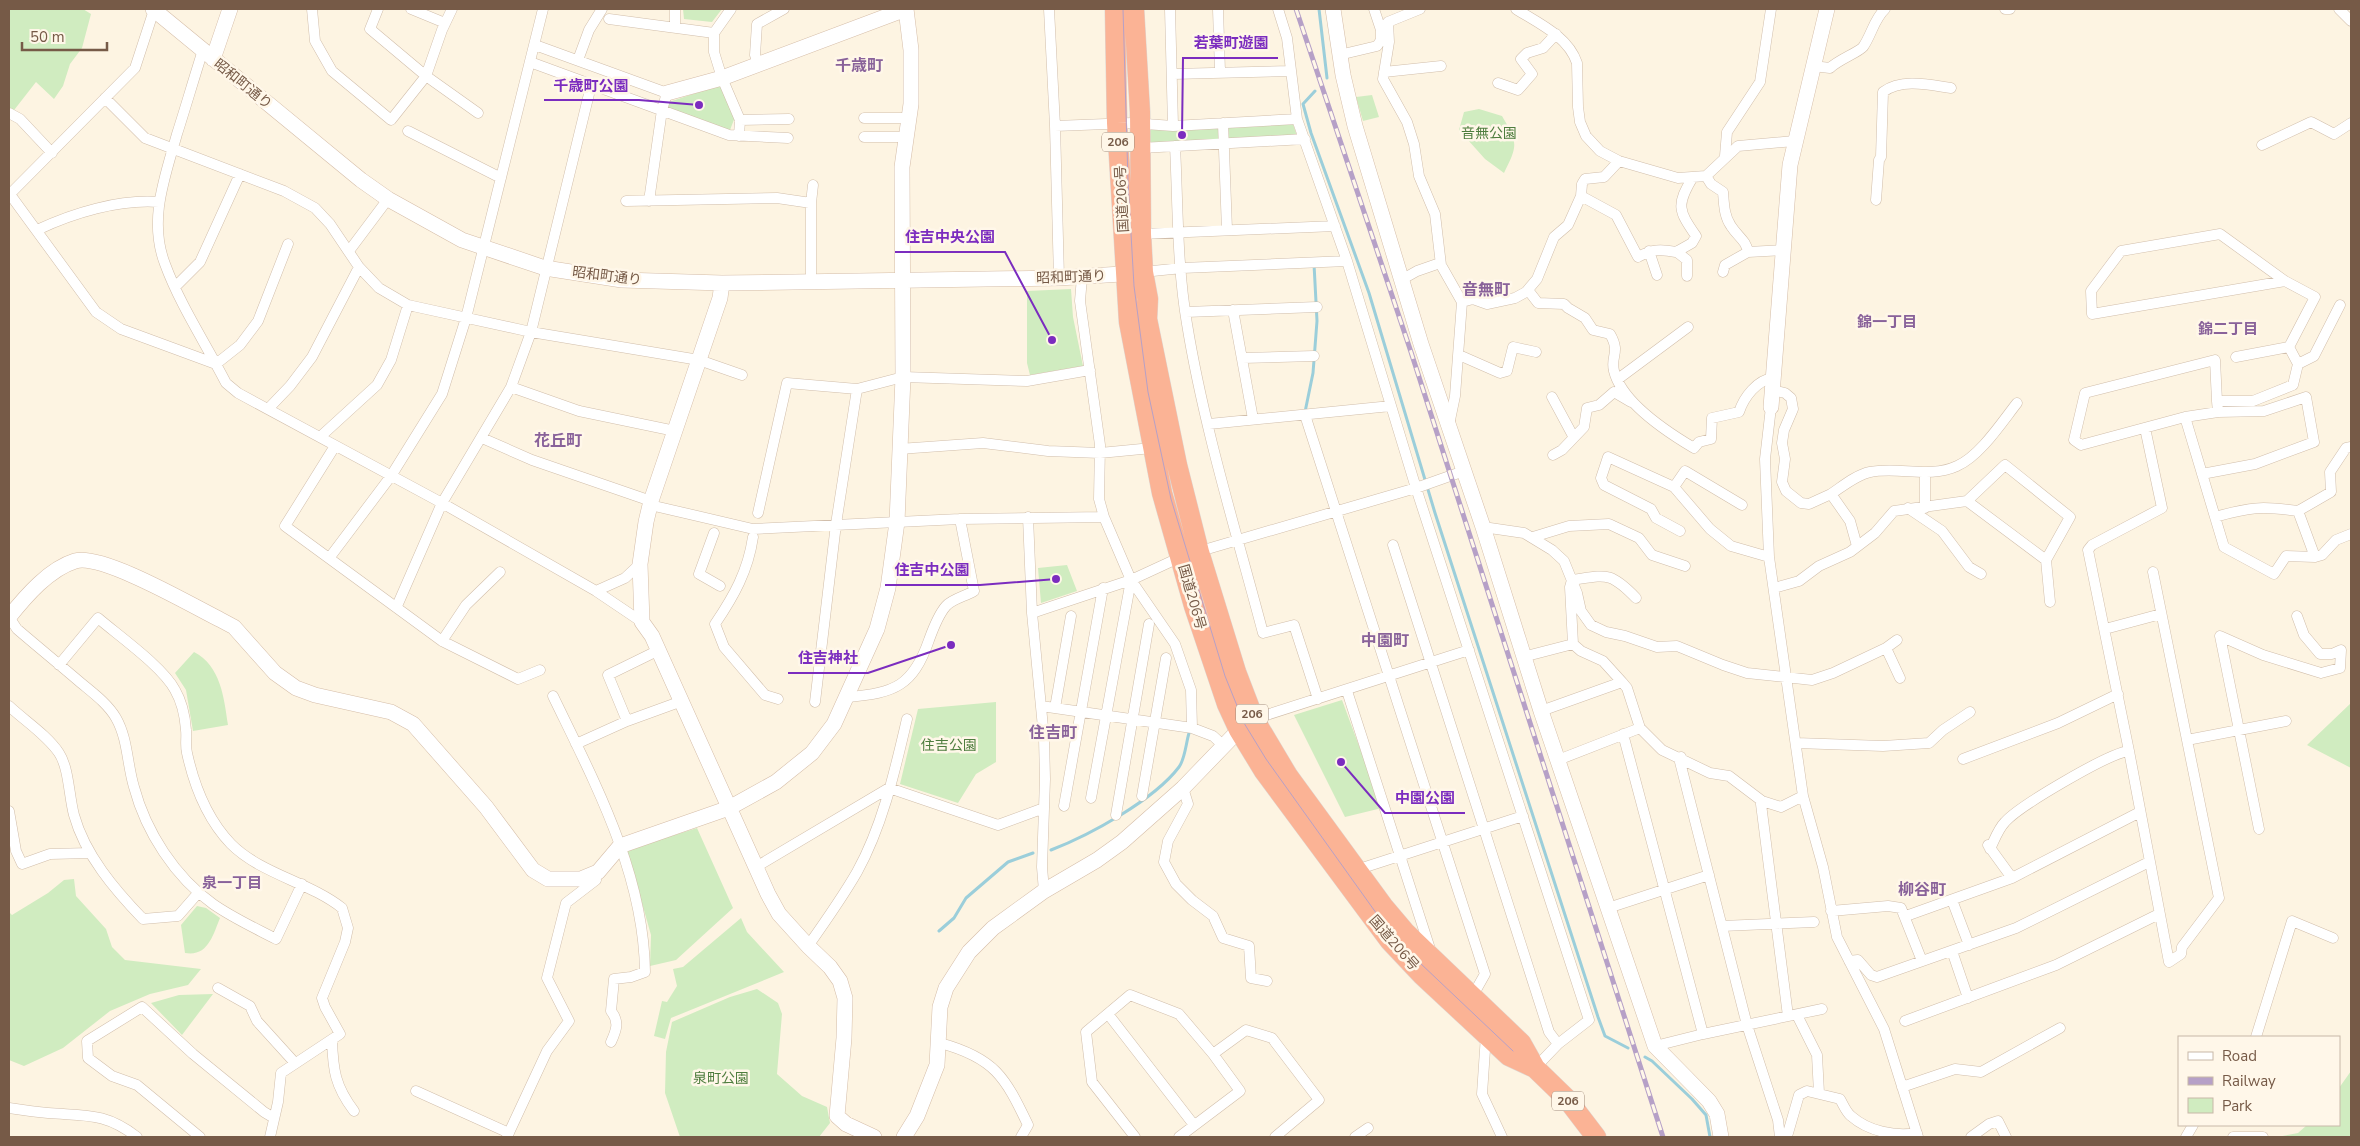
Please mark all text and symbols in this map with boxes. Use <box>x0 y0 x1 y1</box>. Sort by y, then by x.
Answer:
scale bar <box>22 20 108 52</box>
text: 50 m <box>30 27 65 47</box>
callout: 若葉町遊園 <box>1183 28 1278 58</box>
text: 若葉町遊園 <box>1193 33 1269 53</box>
street label: 昭和町通り <box>210 55 276 113</box>
district label: 千歳町 <box>835 55 883 77</box>
callout: 千歳町公園 <box>544 70 639 100</box>
text: 千歳町公園 <box>553 76 629 96</box>
park label: 音無公園 <box>1461 124 1517 143</box>
road number: 206 <box>1102 132 1134 152</box>
street label: 国道206号 <box>1111 165 1133 233</box>
callout: 住吉中央公園 <box>895 222 1005 252</box>
text: 住吉中央公園 <box>905 227 995 247</box>
street label: 昭和町通り <box>571 262 643 290</box>
street label: 昭和町通り <box>1036 266 1106 288</box>
district label: 音無町 <box>1462 279 1510 301</box>
district label: 錦一丁目 <box>1857 312 1917 332</box>
district label: 錦二丁目 <box>2198 319 2258 339</box>
district label: 花丘町 <box>534 430 582 452</box>
callout: 住吉中公園 <box>885 555 980 585</box>
text: 住吉中公園 <box>894 560 970 580</box>
street label: 国道206号 <box>1174 562 1210 632</box>
district label: 中園町 <box>1361 630 1409 652</box>
callout: 住吉神社 <box>788 643 868 673</box>
text: 住吉神社 <box>798 648 858 668</box>
road number: 206 <box>1236 704 1268 724</box>
district label: 住吉町 <box>1028 722 1077 744</box>
park label: 住吉公園 <box>921 736 977 755</box>
callout: 中園公園 <box>1385 783 1465 813</box>
text: 中園公園 <box>1395 788 1455 808</box>
district label: 泉一丁目 <box>202 873 262 893</box>
district label: 柳谷町 <box>1898 879 1946 901</box>
street label: 国道206号 <box>1365 911 1423 975</box>
legend <box>2178 1036 2340 1126</box>
text: Road <box>2222 1046 2257 1066</box>
park label: 泉町公園 <box>693 1069 749 1088</box>
text: Railway <box>2222 1071 2276 1091</box>
road number: 206 <box>1552 1092 1584 1110</box>
text: Park <box>2222 1096 2252 1116</box>

